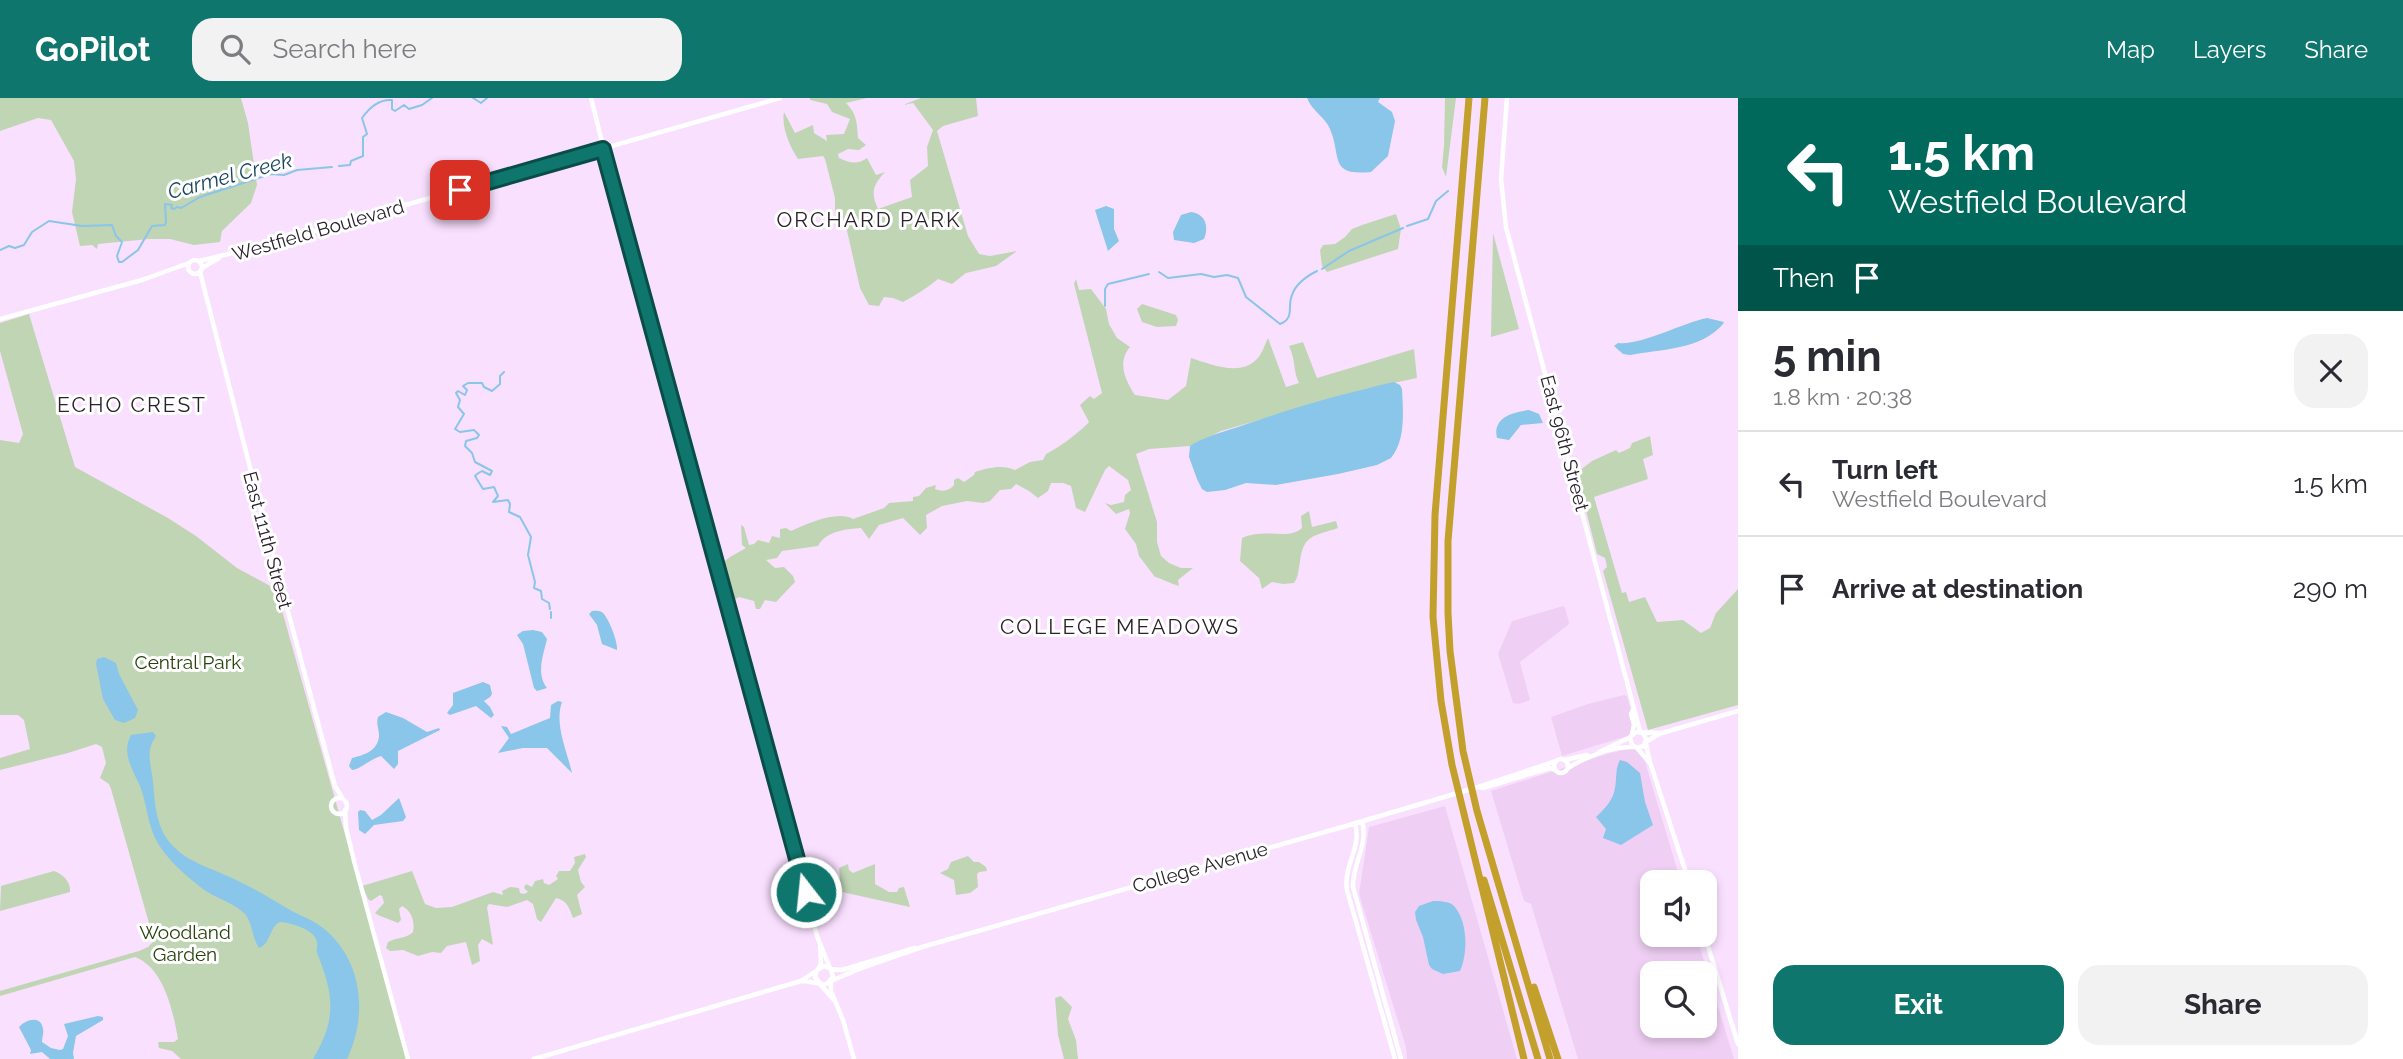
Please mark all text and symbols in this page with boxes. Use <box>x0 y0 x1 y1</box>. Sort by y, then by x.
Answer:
search box <box>192 18 682 81</box>
text: GoPilot <box>35 30 150 69</box>
icon: search <box>216 30 254 68</box>
text: Search here <box>272 34 417 64</box>
text: Map <box>2106 35 2155 64</box>
text: Layers <box>2193 35 2266 64</box>
text: Share <box>2304 35 2368 64</box>
text: 1.5 km <box>1888 124 2035 181</box>
icon: left <box>1773 126 1864 217</box>
water label: Carmel Creek <box>165 147 295 204</box>
pin <box>430 160 490 220</box>
icon: arrive <box>441 171 479 209</box>
text: Westfield Boulevard <box>1888 183 2187 220</box>
street label: Westfield Boulevard <box>230 195 406 265</box>
district label: ORCHARD PARK <box>776 207 962 232</box>
icon: arrive <box>1848 259 1886 297</box>
text: Then <box>1773 263 1834 293</box>
text: 5 min <box>1773 332 1882 381</box>
button: close <box>2294 334 2368 408</box>
street label: East 96th Street <box>1536 373 1594 514</box>
text: 1.8 km · 20:38 <box>1773 383 1912 410</box>
district label: ECHO CREST <box>57 392 207 417</box>
text: Turn left <box>1832 455 1938 485</box>
icon: left <box>1773 465 1811 503</box>
street label: East 111th Street <box>239 469 297 612</box>
text: 1.5 km <box>2293 469 2368 499</box>
text: Westfield Boulevard <box>1832 485 2047 512</box>
icon: arrive <box>1773 570 1811 608</box>
text: Arrive at destination <box>1832 574 2083 604</box>
text: 290 m <box>2293 574 2368 604</box>
district label: COLLEGE MEADOWS <box>1000 614 1240 639</box>
park label: Central Park <box>135 651 241 673</box>
street label: College Avenue <box>1130 837 1270 897</box>
position arrow <box>769 855 843 929</box>
map controls <box>1640 870 1717 1038</box>
button: sound <box>1640 870 1717 947</box>
park label: Woodland Garden <box>139 921 231 965</box>
button: search <box>1640 961 1717 1038</box>
button: Exit <box>1773 965 2064 1045</box>
button: Share <box>2078 965 2368 1045</box>

